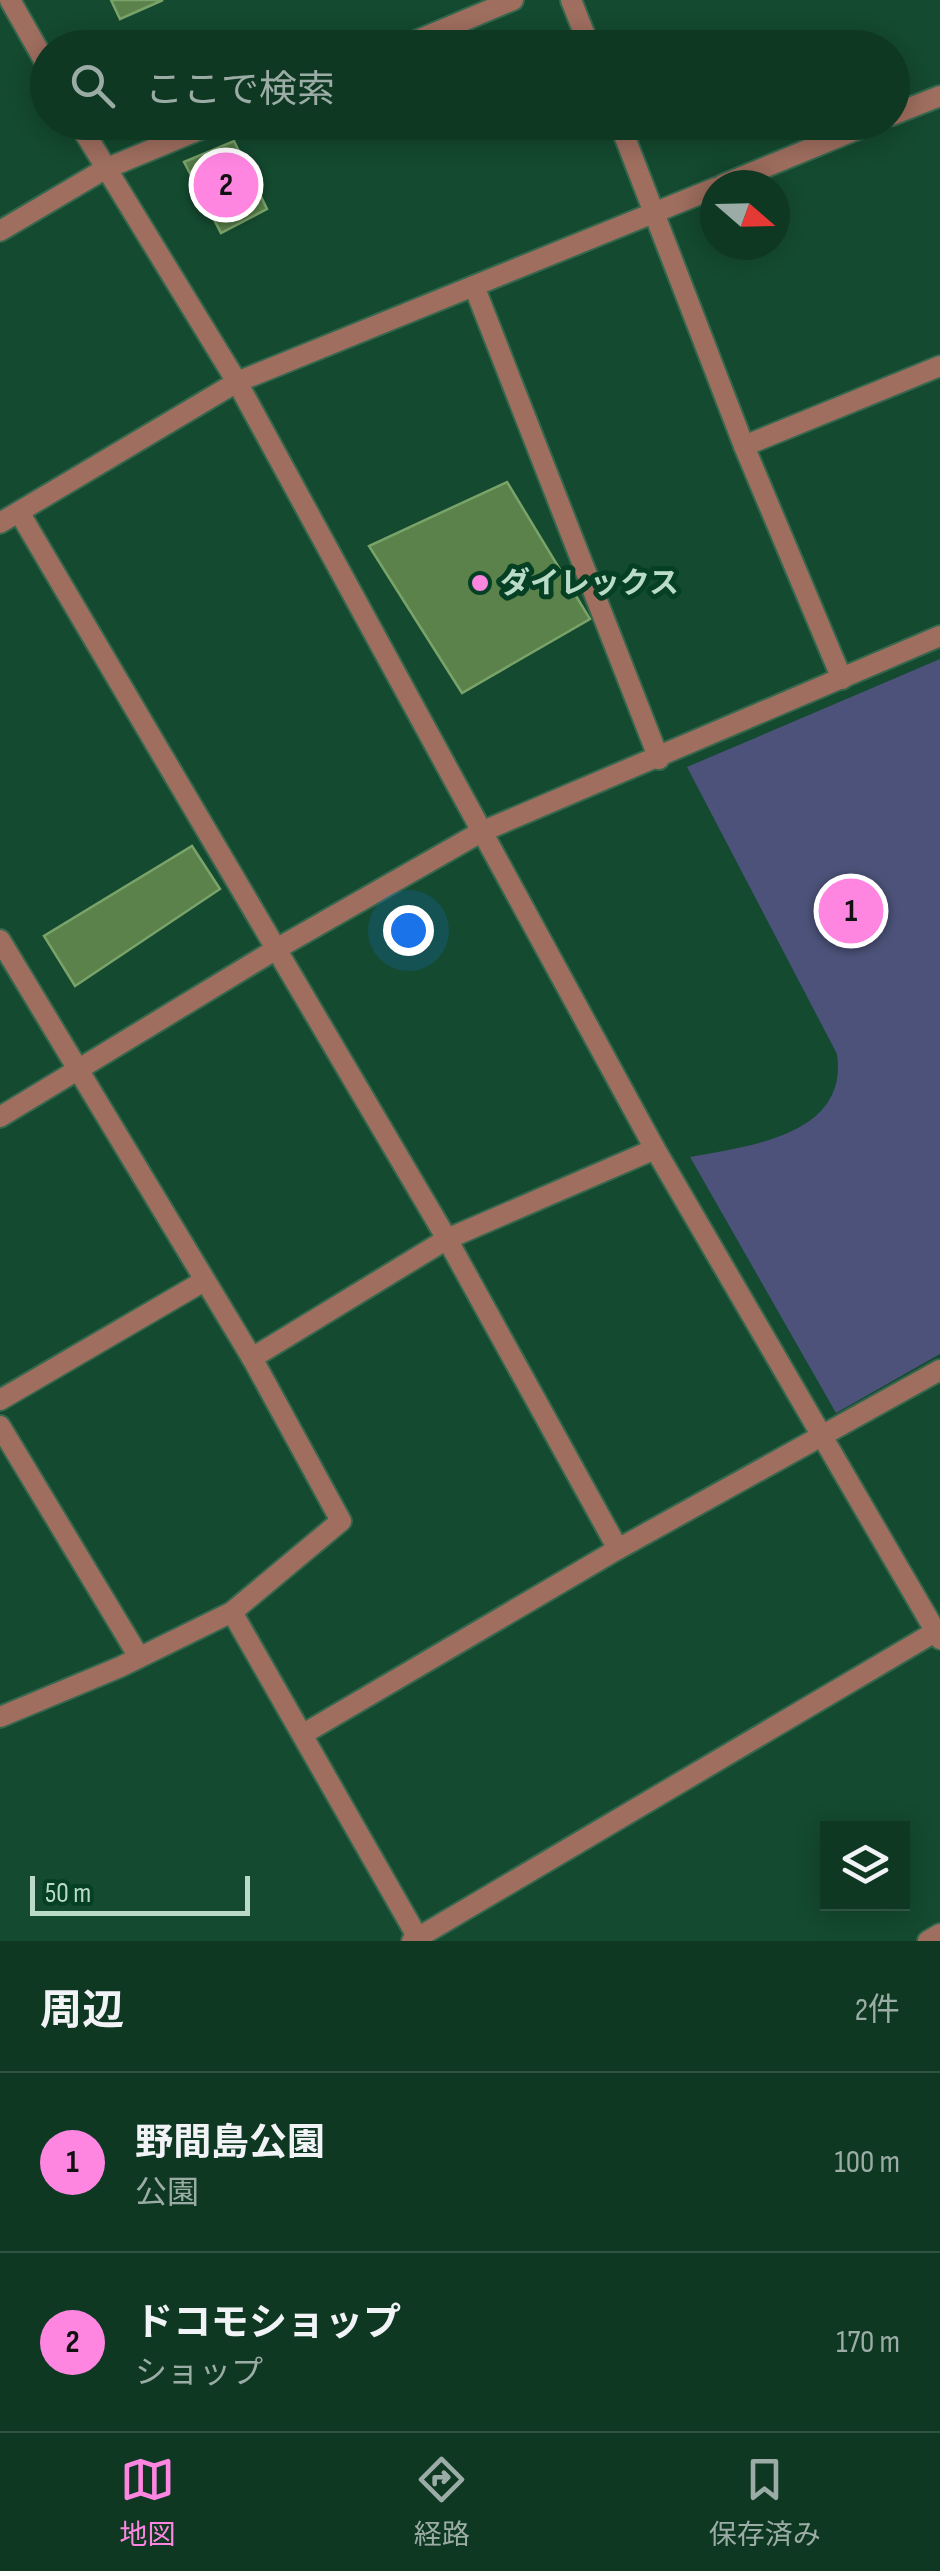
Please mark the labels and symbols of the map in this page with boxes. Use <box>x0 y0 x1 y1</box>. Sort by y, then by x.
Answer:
pin: 2 <box>194 148 258 222</box>
north arrow <box>700 170 790 260</box>
place label: ダイレックス <box>500 566 679 602</box>
marker: ダイレックス <box>469 572 491 594</box>
pin: 1 <box>818 874 884 948</box>
your location <box>383 905 434 956</box>
scale bar <box>30 1871 250 1916</box>

